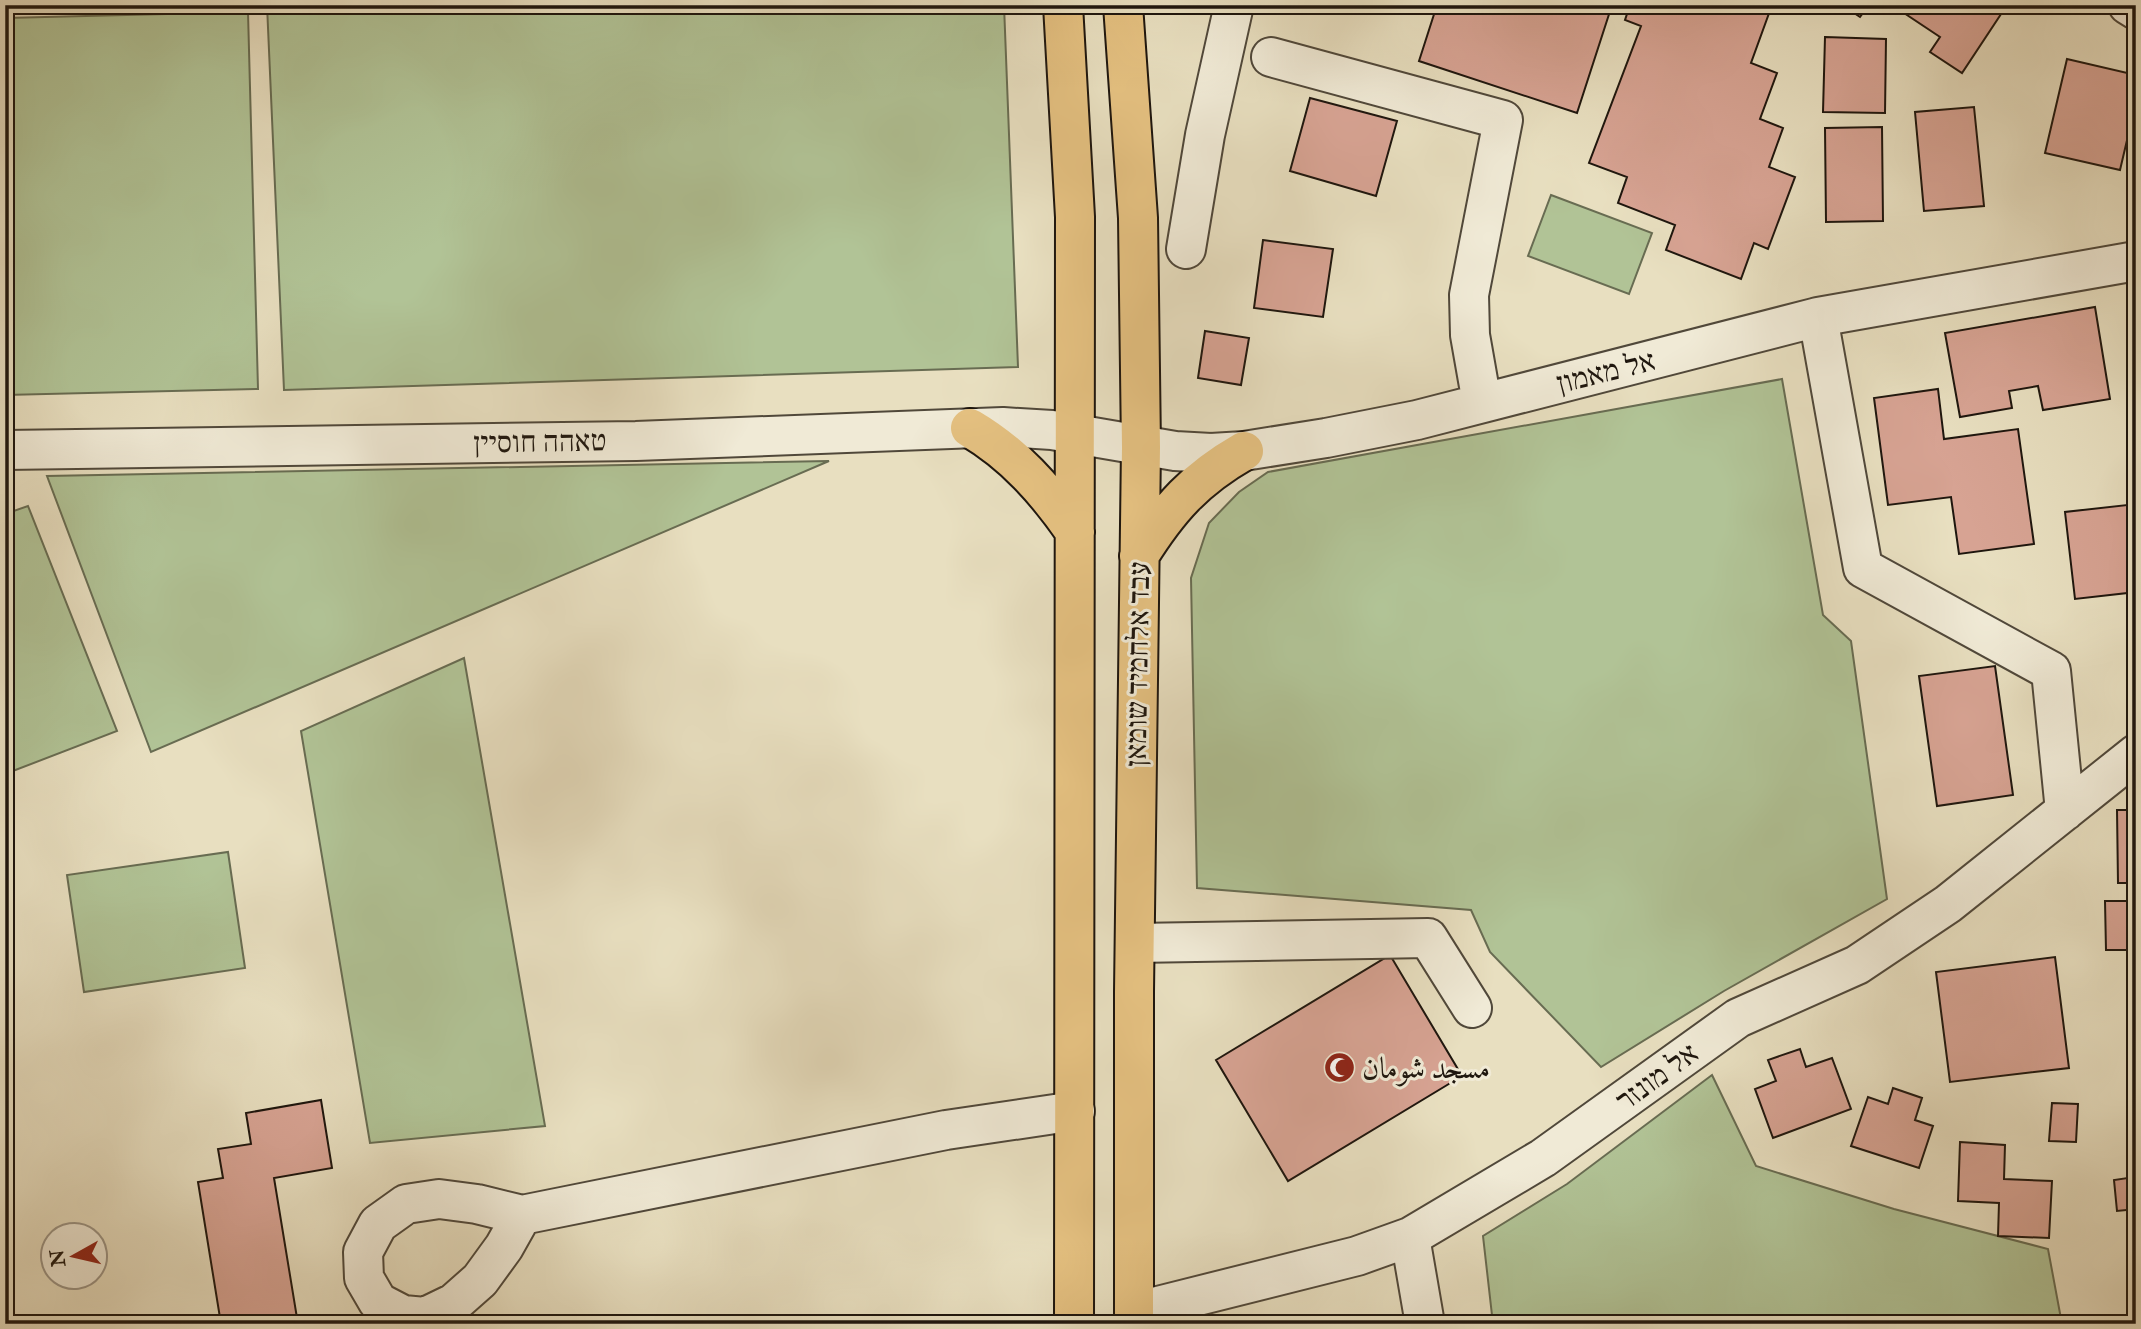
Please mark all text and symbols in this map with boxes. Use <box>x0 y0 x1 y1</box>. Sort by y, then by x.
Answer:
street label: אל מאמון <box>1553 342 1659 402</box>
street label: טאהה חוסיין <box>473 422 607 462</box>
street label: עבד אלחמיד שומאן <box>1118 561 1158 767</box>
street label: אל מונזר <box>1608 1035 1706 1119</box>
place label: مسجد شومان <box>1362 1050 1490 1087</box>
mosque icon: مسجد شومان <box>1322 1051 1356 1085</box>
north arrow <box>38 1220 108 1290</box>
text: N <box>45 1247 71 1269</box>

